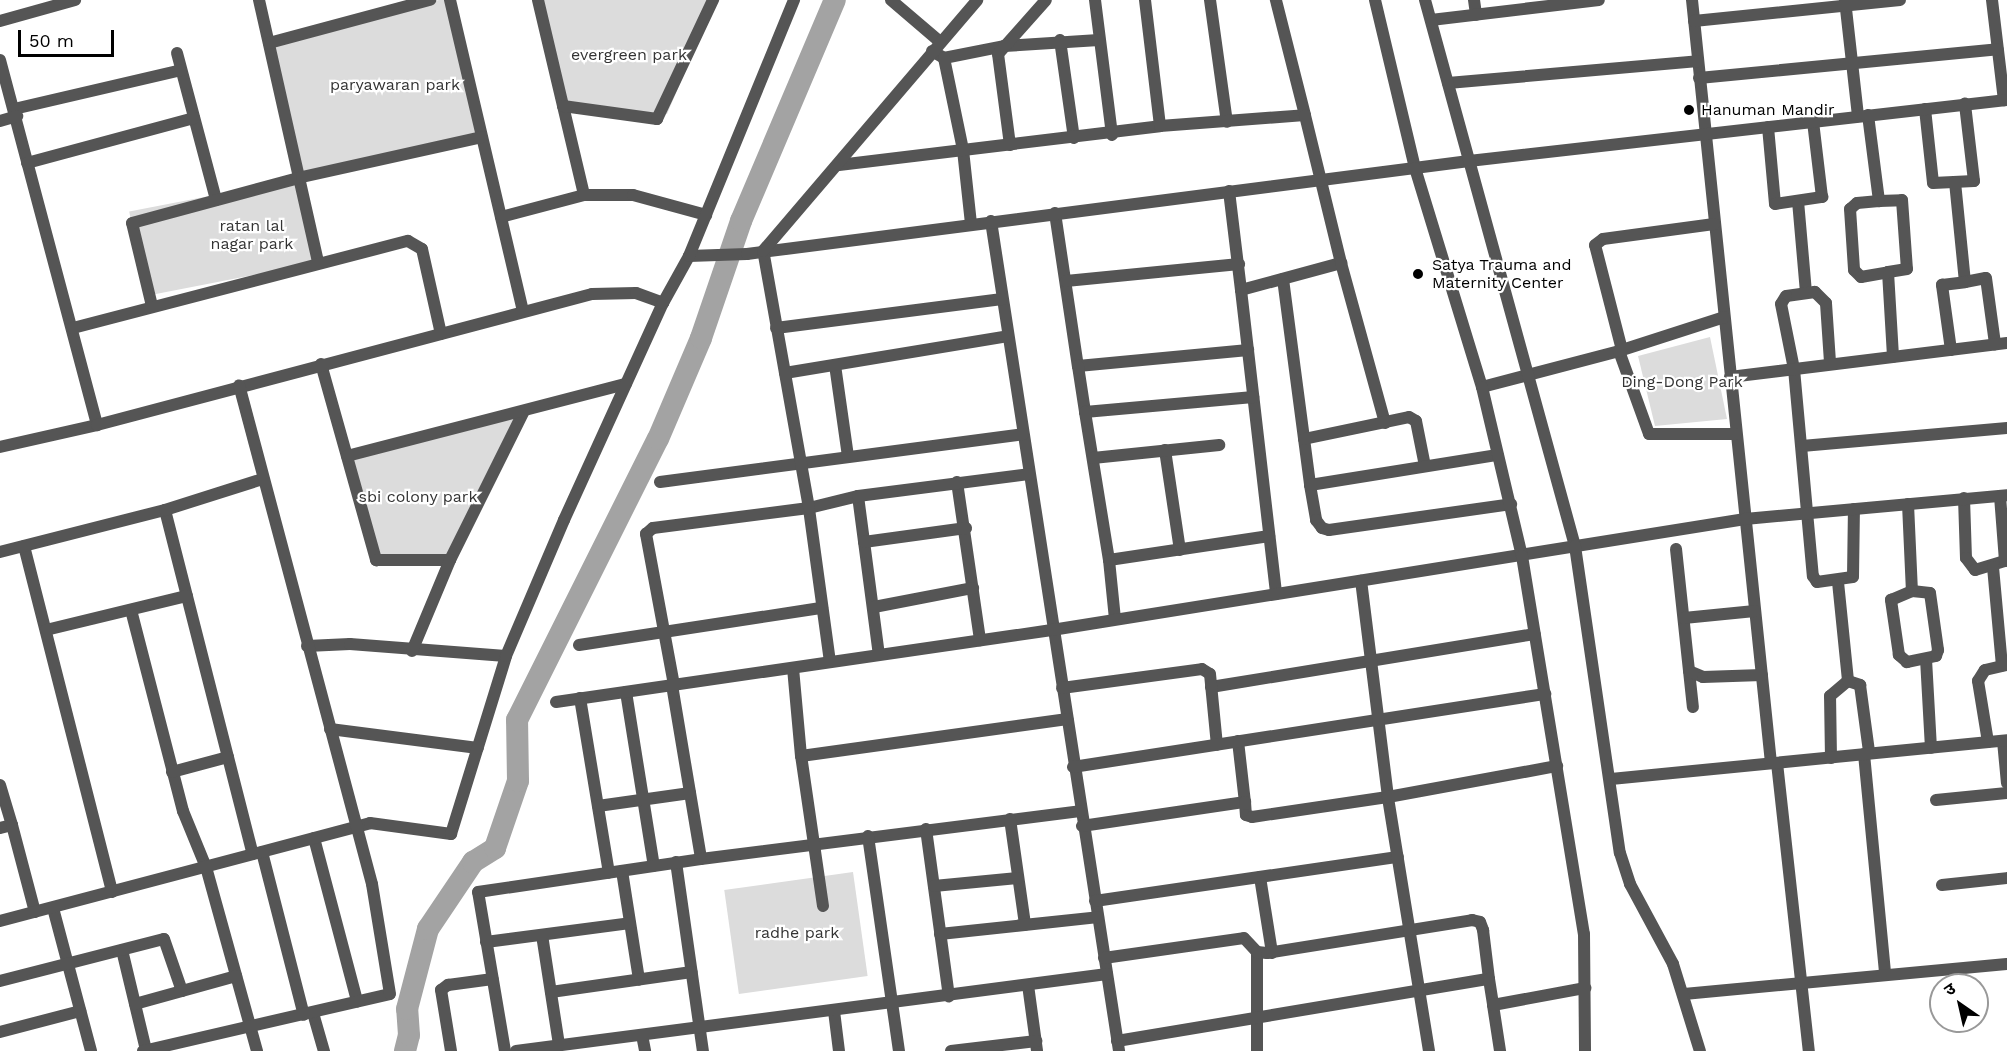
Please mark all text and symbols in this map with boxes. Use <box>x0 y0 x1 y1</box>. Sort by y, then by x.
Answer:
scale bar <box>21 18 117 56</box>
text: 50 m <box>29 30 74 51</box>
park label: evergreen park <box>571 45 687 65</box>
park label: paryawaran park <box>330 75 460 95</box>
place label: Hanuman Mandir <box>1701 100 1834 120</box>
marker: Hanuman Mandir <box>1682 103 1696 117</box>
park label: ratan lal nagar park <box>210 216 294 254</box>
place label: Satya Trauma and Maternity Center <box>1432 255 1573 293</box>
marker: Satya Trauma and Maternity Center <box>1409 265 1427 283</box>
park label: Ding-Dong Park <box>1621 372 1743 392</box>
park label: sbi colony park <box>358 487 478 507</box>
park label: radhe park <box>755 923 839 943</box>
north arrow <box>1929 973 1989 1033</box>
text: उ <box>1941 979 1959 1000</box>

